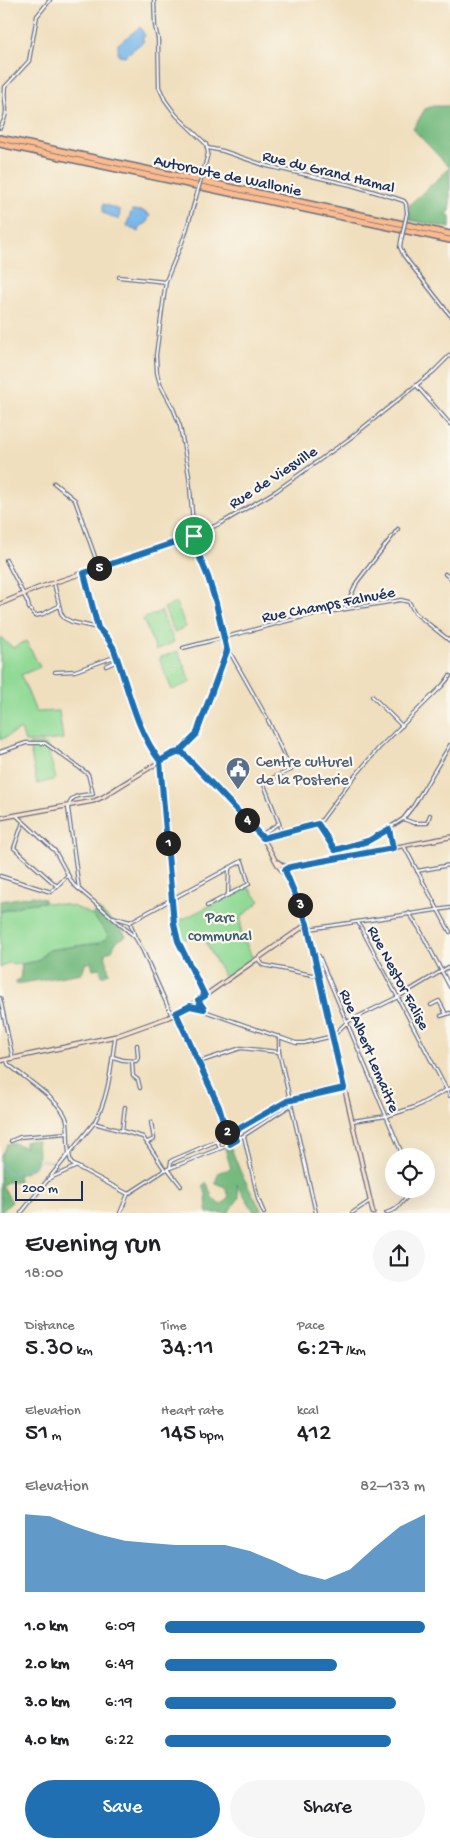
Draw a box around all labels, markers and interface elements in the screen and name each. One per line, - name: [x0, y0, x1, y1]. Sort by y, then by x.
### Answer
- street label: Rue du Grand Hamal: [260, 148, 396, 199]
- street label: Autoroute de Wallonie: [152, 152, 304, 203]
- street label: Rue de Viesville: [226, 443, 322, 515]
- pin: [173, 515, 215, 557]
- icon: arrive: [180, 522, 208, 550]
- pin: 5: [86, 556, 112, 580]
- text: 5: [96, 560, 103, 577]
- street label: Rue Champs Falnuée: [260, 584, 398, 629]
- place label: Centre culturel de la Posterie: [256, 754, 353, 791]
- public building icon: Centre culturel de la Posterie: [225, 756, 251, 790]
- pin: 4: [234, 808, 260, 832]
- text: 4: [244, 812, 251, 829]
- pin: 1: [156, 830, 180, 856]
- text: 1: [166, 835, 171, 852]
- pin: 3: [288, 892, 312, 918]
- text: 3: [297, 897, 304, 914]
- park label: Parc communal: [188, 910, 252, 947]
- street label: Rue Nestor Falise: [362, 923, 433, 1035]
- street label: Rue Albert Lemaitre: [333, 987, 403, 1116]
- pin: 2: [214, 1120, 240, 1144]
- text: 2: [224, 1124, 231, 1141]
- map controls: [385, 1148, 435, 1198]
- button: locate: [385, 1148, 435, 1198]
- scale bar: [15, 1178, 82, 1201]
- text: 200 m: [22, 1181, 58, 1198]
- text: Evening run: [25, 1229, 161, 1262]
- button: share: [373, 1230, 425, 1282]
- text: 18:00: [25, 1265, 63, 1284]
- text: Distance: [25, 1318, 74, 1335]
- text: Time: [161, 1318, 187, 1335]
- text: Pace: [297, 1318, 324, 1335]
- text: 5.30: [25, 1335, 73, 1364]
- text: 34:11: [161, 1335, 214, 1364]
- text: 6:27: [297, 1335, 343, 1364]
- text: km: [73, 1343, 93, 1360]
- text: /km: [343, 1343, 366, 1360]
- text: Elevation: [25, 1403, 81, 1420]
- text: Heart rate: [161, 1403, 224, 1420]
- text: kcal: [297, 1403, 319, 1420]
- text: 51: [25, 1420, 48, 1449]
- text: 145: [161, 1420, 196, 1449]
- text: 412: [297, 1420, 331, 1449]
- text: m: [48, 1428, 62, 1445]
- text: bpm: [196, 1428, 224, 1445]
- text: Elevation: [25, 1478, 89, 1497]
- text: 82–133 m: [360, 1478, 425, 1497]
- text: 1.0 km: [25, 1618, 68, 1637]
- text: 6:09: [105, 1618, 135, 1637]
- text: 2.0 km: [25, 1656, 69, 1675]
- text: 6:49: [105, 1656, 134, 1675]
- text: 3.0 km: [25, 1694, 70, 1713]
- text: 6:19: [105, 1694, 133, 1713]
- text: 4.0 km: [25, 1732, 69, 1751]
- text: 6:22: [105, 1732, 134, 1751]
- button: Save: [25, 1780, 220, 1838]
- button: Share: [230, 1780, 425, 1838]

